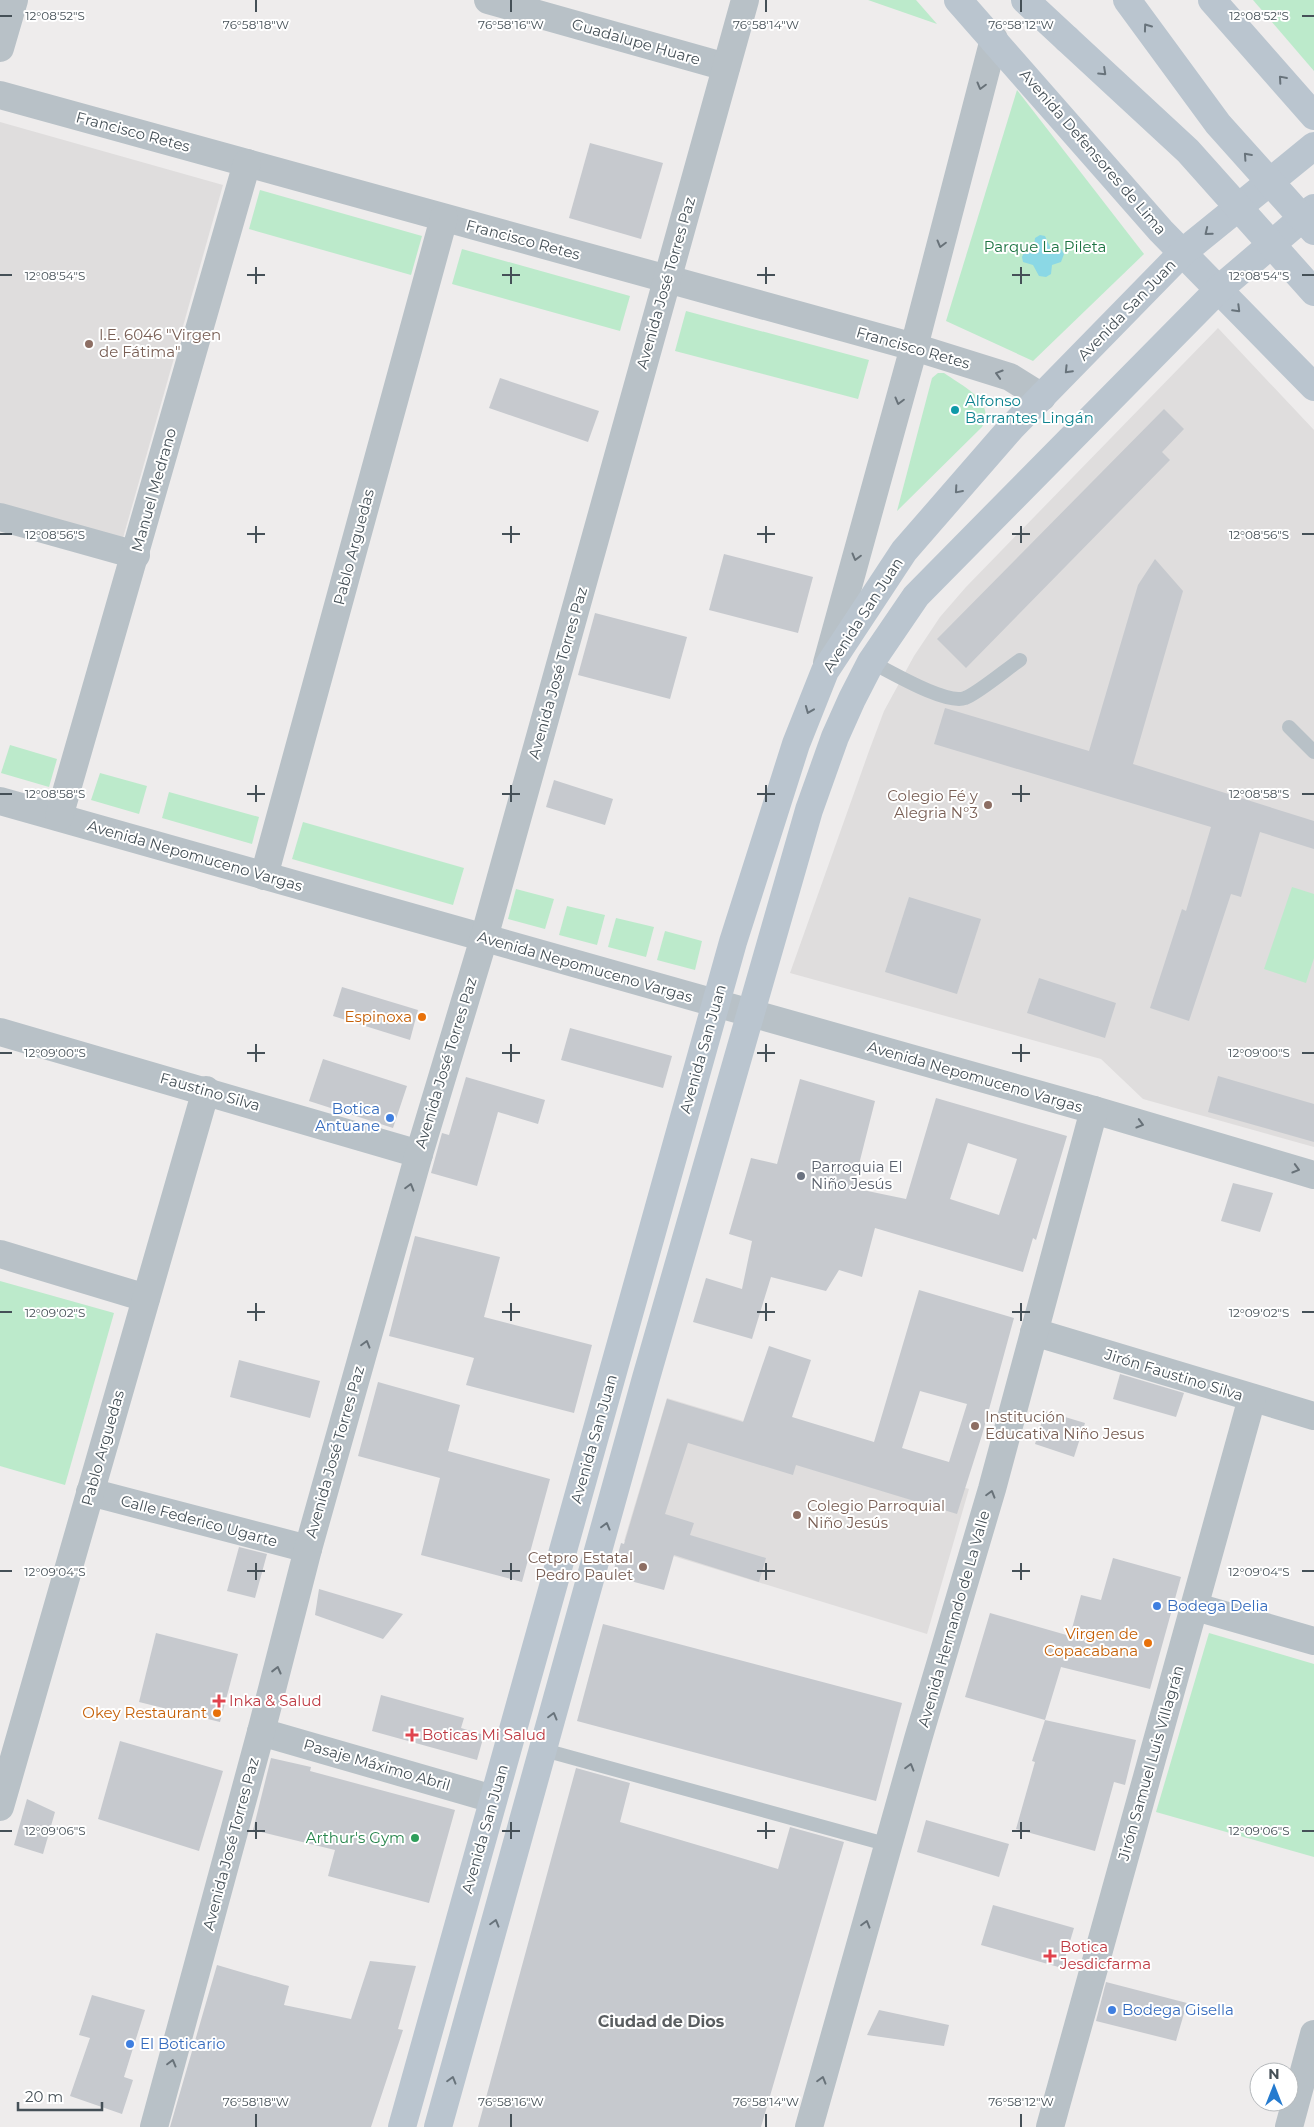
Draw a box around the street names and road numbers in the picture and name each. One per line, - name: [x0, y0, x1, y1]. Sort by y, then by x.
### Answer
- street label: Guadalupe Huare: [570, 14, 703, 69]
- street label: Avenida Defensores de Lima: [1016, 65, 1171, 239]
- street label: Francisco Retes: [74, 107, 192, 156]
- street label: Avenida José Torres Paz: [632, 194, 699, 371]
- street label: Francisco Retes: [464, 215, 582, 264]
- street label: Avenida San Juan: [1074, 255, 1180, 364]
- street label: Francisco Retes: [854, 322, 972, 373]
- street label: Manuel Medrano: [127, 426, 180, 554]
- street label: Pablo Arguedas: [329, 487, 378, 607]
- street label: Avenida San Juan: [818, 554, 907, 676]
- street label: Avenida José Torres Paz: [524, 584, 591, 761]
- street label: Avenida Nepomuceno Vargas: [85, 816, 305, 895]
- street label: Avenida Nepomuceno Vargas: [475, 927, 695, 1006]
- street label: Avenida José Torres Paz: [410, 975, 481, 1151]
- street label: Avenida San Juan: [675, 982, 730, 1115]
- street label: Avenida Nepomuceno Vargas: [865, 1037, 1085, 1116]
- street label: Faustino Silva: [158, 1068, 262, 1115]
- street label: Jirón Faustino Silva: [1102, 1344, 1246, 1405]
- street label: Avenida José Torres Paz: [301, 1363, 368, 1540]
- street label: Avenida San Juan: [566, 1372, 621, 1505]
- street label: Pablo Arguedas: [77, 1388, 128, 1508]
- street label: Calle Federico Ugarte: [119, 1490, 280, 1551]
- street label: Avenida Hernando de La Valle: [913, 1508, 994, 1729]
- street label: Jirón Samuel Luis Villagrán: [1113, 1663, 1187, 1863]
- street label: Pasaje Máximo Abril: [301, 1734, 453, 1795]
- street label: Avenida José Torres Paz: [198, 1755, 263, 1932]
- street label: Avenida San Juan: [457, 1762, 512, 1895]

